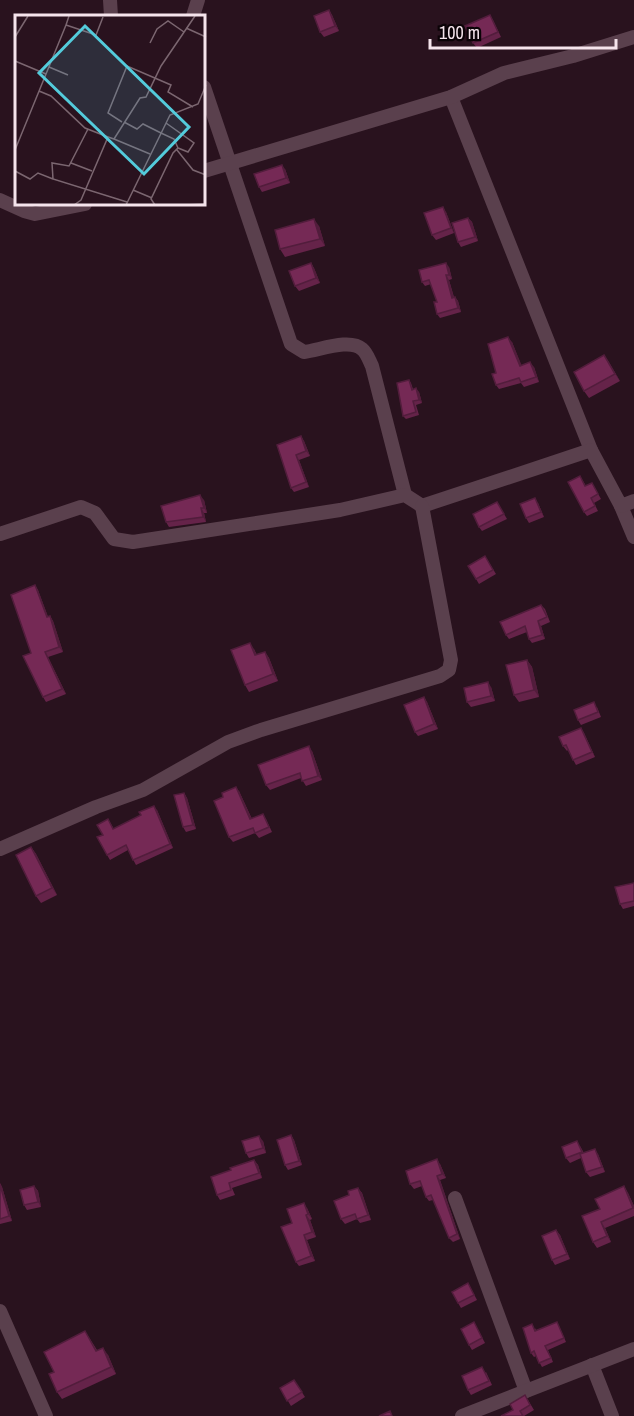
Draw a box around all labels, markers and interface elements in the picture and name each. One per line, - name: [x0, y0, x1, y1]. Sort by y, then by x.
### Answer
- scale bar: [430, 12, 616, 50]
- inset map: [15, 15, 206, 206]
- text: 100 m: [439, 20, 480, 45]

